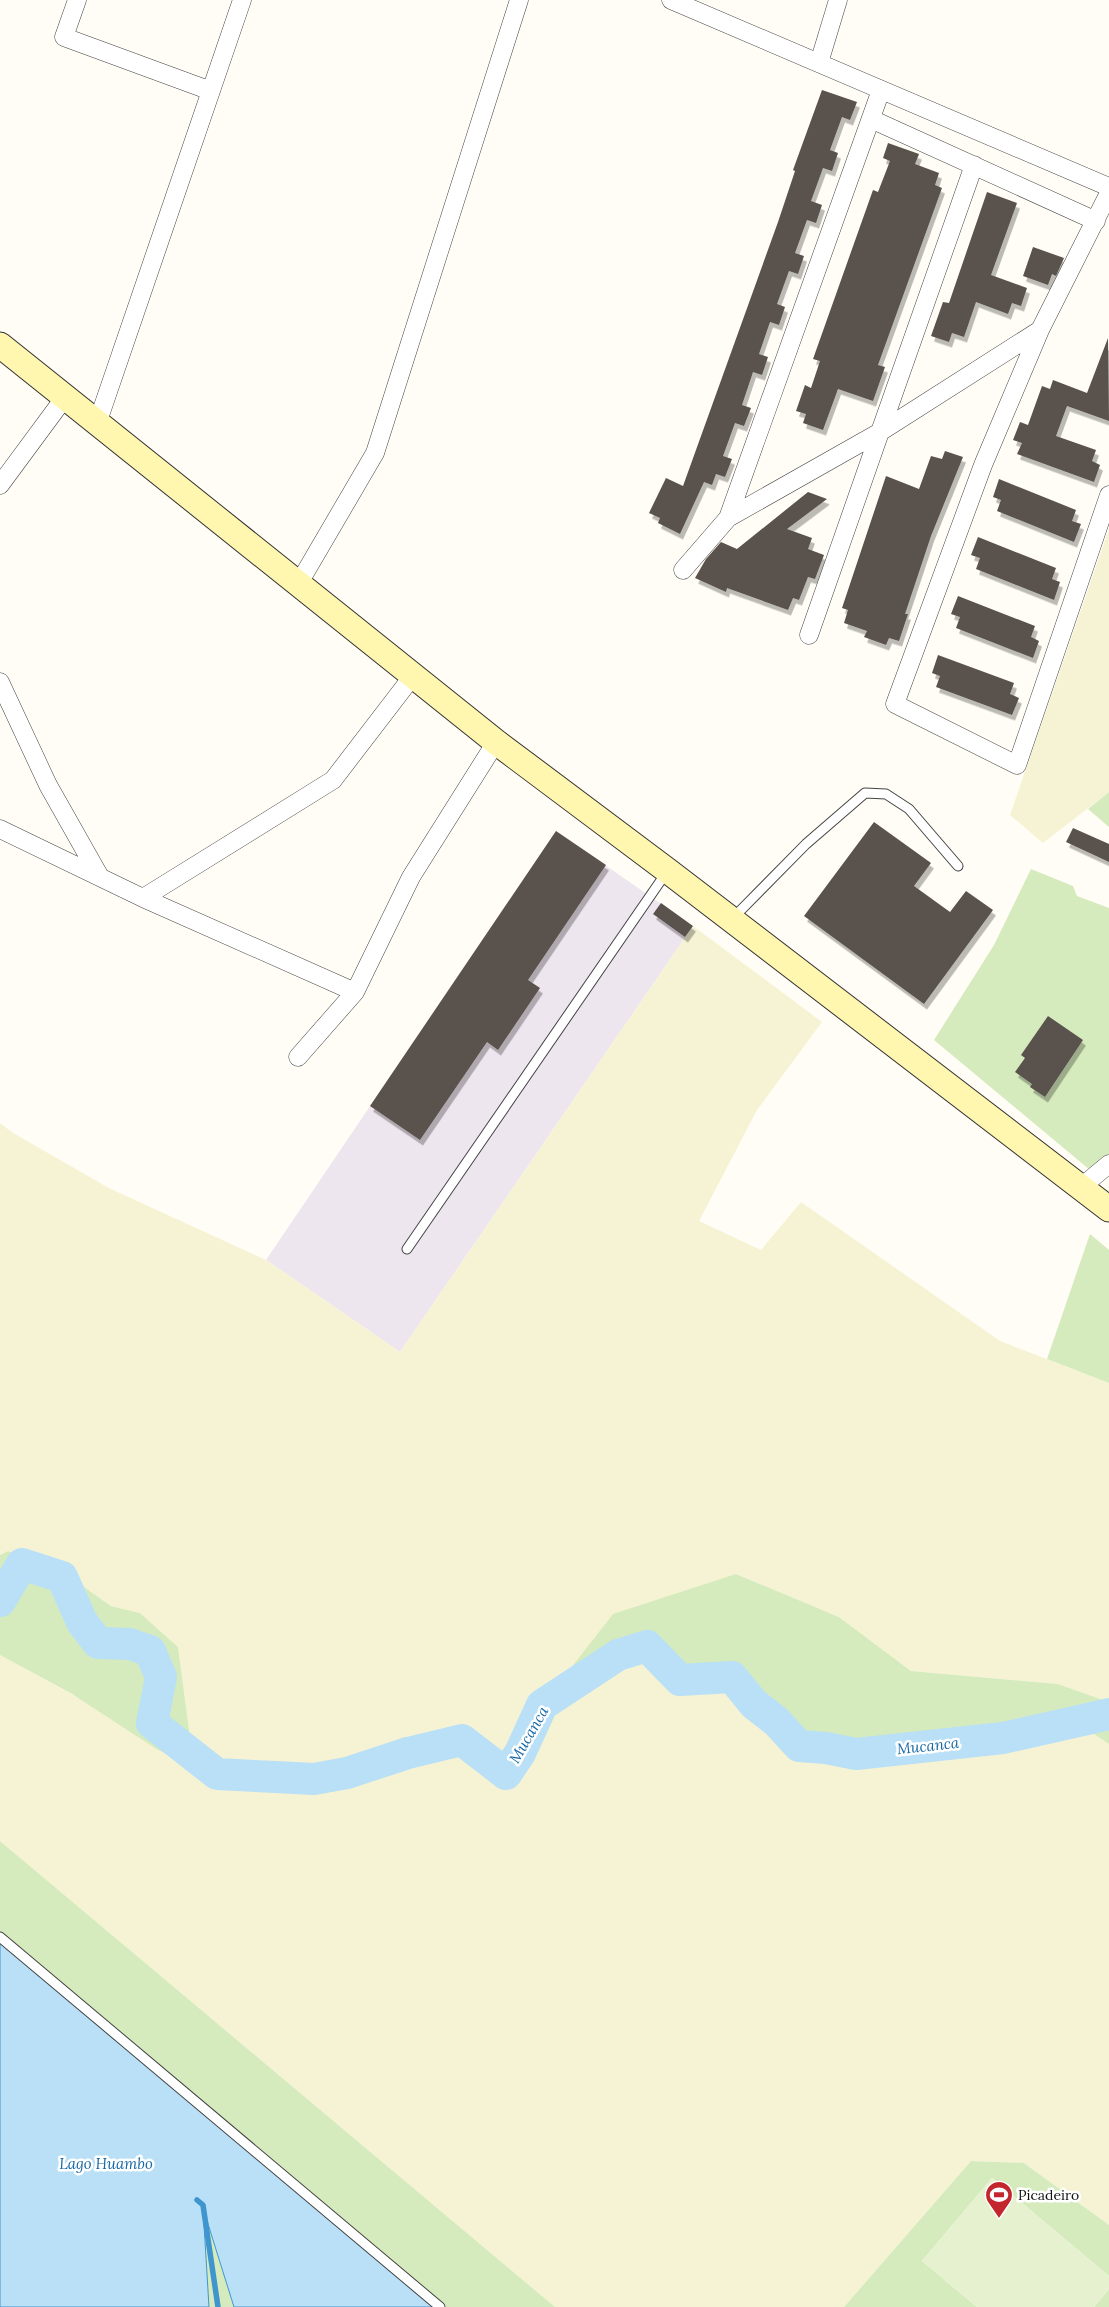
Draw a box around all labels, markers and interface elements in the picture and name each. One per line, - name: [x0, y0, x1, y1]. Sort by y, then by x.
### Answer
- water label: Mucanca: [505, 1702, 553, 1767]
- water label: Mucanca: [896, 1733, 961, 1758]
- water label: Lago Huambo: [59, 2154, 153, 2173]
- sports icon: Picadeiro: [984, 2180, 1014, 2219]
- place label: Picadeiro: [1018, 2186, 1079, 2204]

